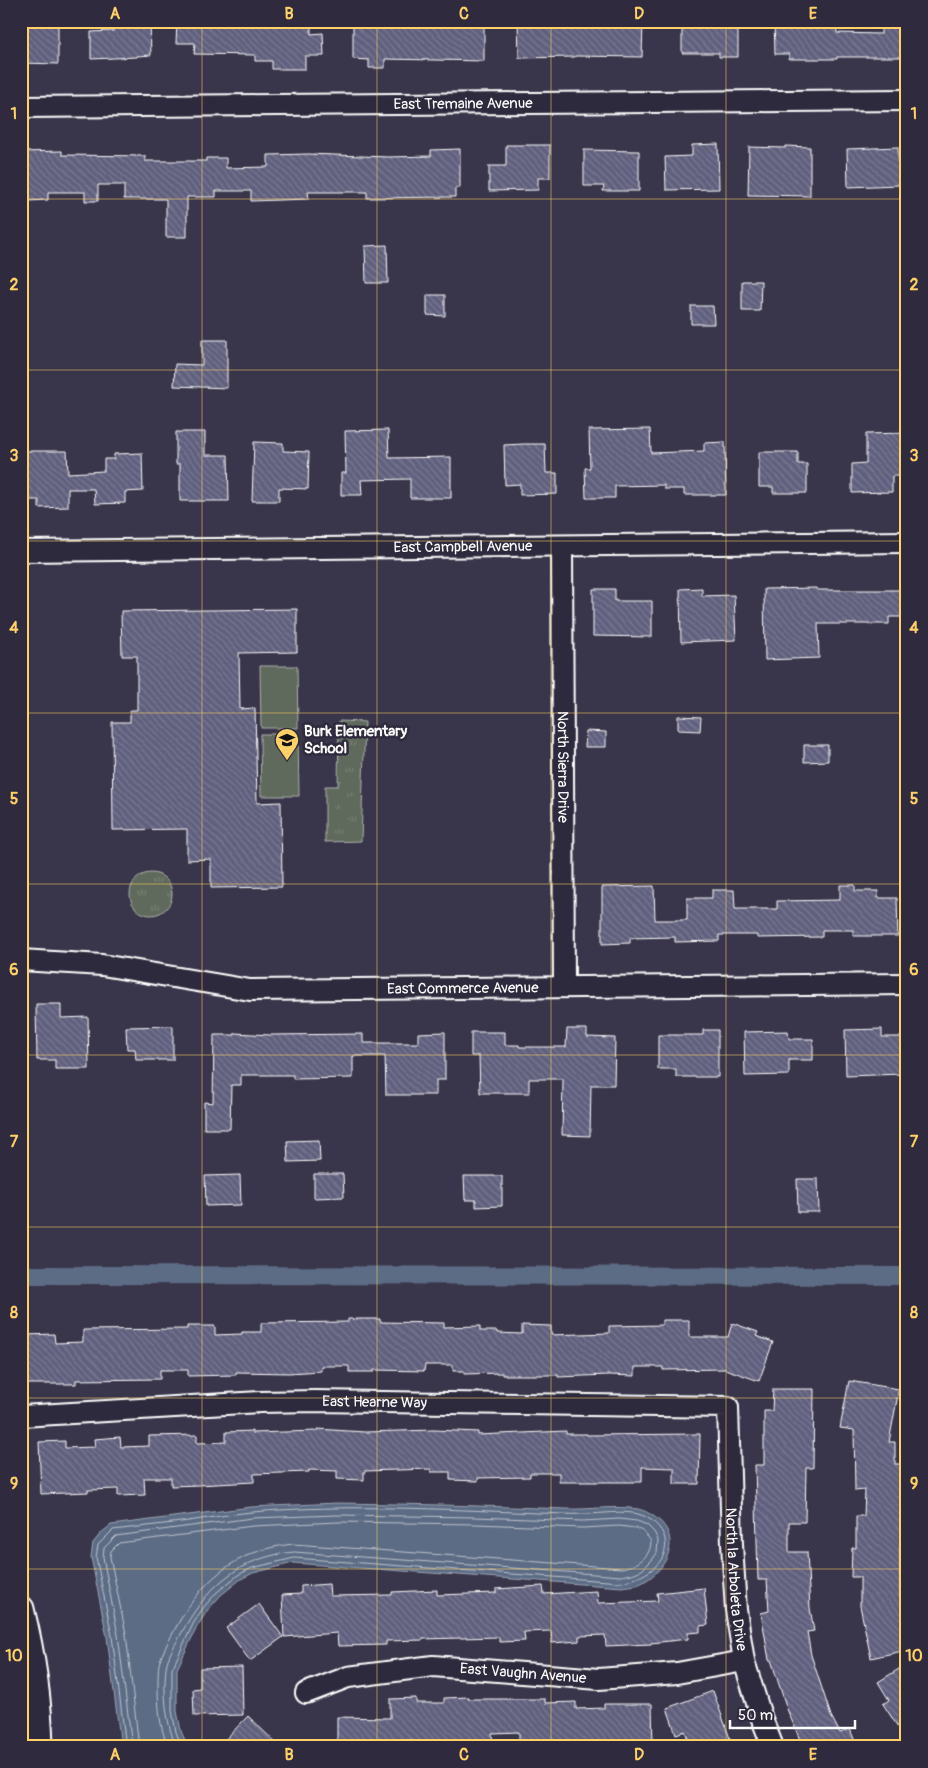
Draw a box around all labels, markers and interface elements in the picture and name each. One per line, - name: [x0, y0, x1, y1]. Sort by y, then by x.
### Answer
- text: A: [110, 4, 121, 24]
- text: B: [284, 4, 294, 24]
- text: C: [459, 4, 469, 24]
- text: D: [634, 4, 644, 24]
- text: E: [809, 4, 818, 24]
- street label: East Tremaine Avenue: [393, 93, 533, 114]
- text: 1: [11, 104, 17, 124]
- text: 1: [911, 104, 917, 124]
- text: 2: [10, 275, 19, 295]
- text: 2: [910, 275, 919, 295]
- text: 3: [10, 446, 19, 466]
- text: 3: [910, 446, 919, 466]
- street label: East Campbell Avenue: [393, 536, 533, 557]
- text: 4: [9, 618, 19, 638]
- text: 4: [909, 618, 919, 638]
- street label: North Sierra Drive: [553, 711, 573, 824]
- place label: Burk Elementary School: [304, 722, 408, 758]
- school or university icon: Burk Elementary School: [274, 727, 300, 761]
- text: 5: [10, 789, 19, 809]
- text: 5: [910, 789, 919, 809]
- text: 6: [9, 960, 19, 980]
- text: 6: [909, 960, 919, 980]
- street label: East Commerce Avenue: [387, 978, 539, 998]
- text: 7: [10, 1132, 19, 1152]
- text: 7: [910, 1132, 919, 1152]
- text: 8: [10, 1303, 18, 1323]
- text: 8: [910, 1303, 918, 1323]
- street label: East Hearne Way: [322, 1392, 428, 1412]
- text: 9: [10, 1474, 18, 1494]
- text: 9: [910, 1474, 918, 1494]
- street label: North la Arboleta Drive: [721, 1507, 752, 1653]
- text: 10: [5, 1646, 23, 1666]
- text: 10: [905, 1646, 923, 1666]
- street label: East Vaughn Avenue: [459, 1659, 588, 1688]
- scale bar: [730, 1698, 856, 1730]
- text: 50 m: [738, 1706, 773, 1725]
- text: A: [110, 1745, 121, 1765]
- text: B: [284, 1745, 294, 1765]
- text: C: [459, 1745, 469, 1765]
- text: D: [634, 1745, 644, 1765]
- text: E: [809, 1745, 818, 1765]

